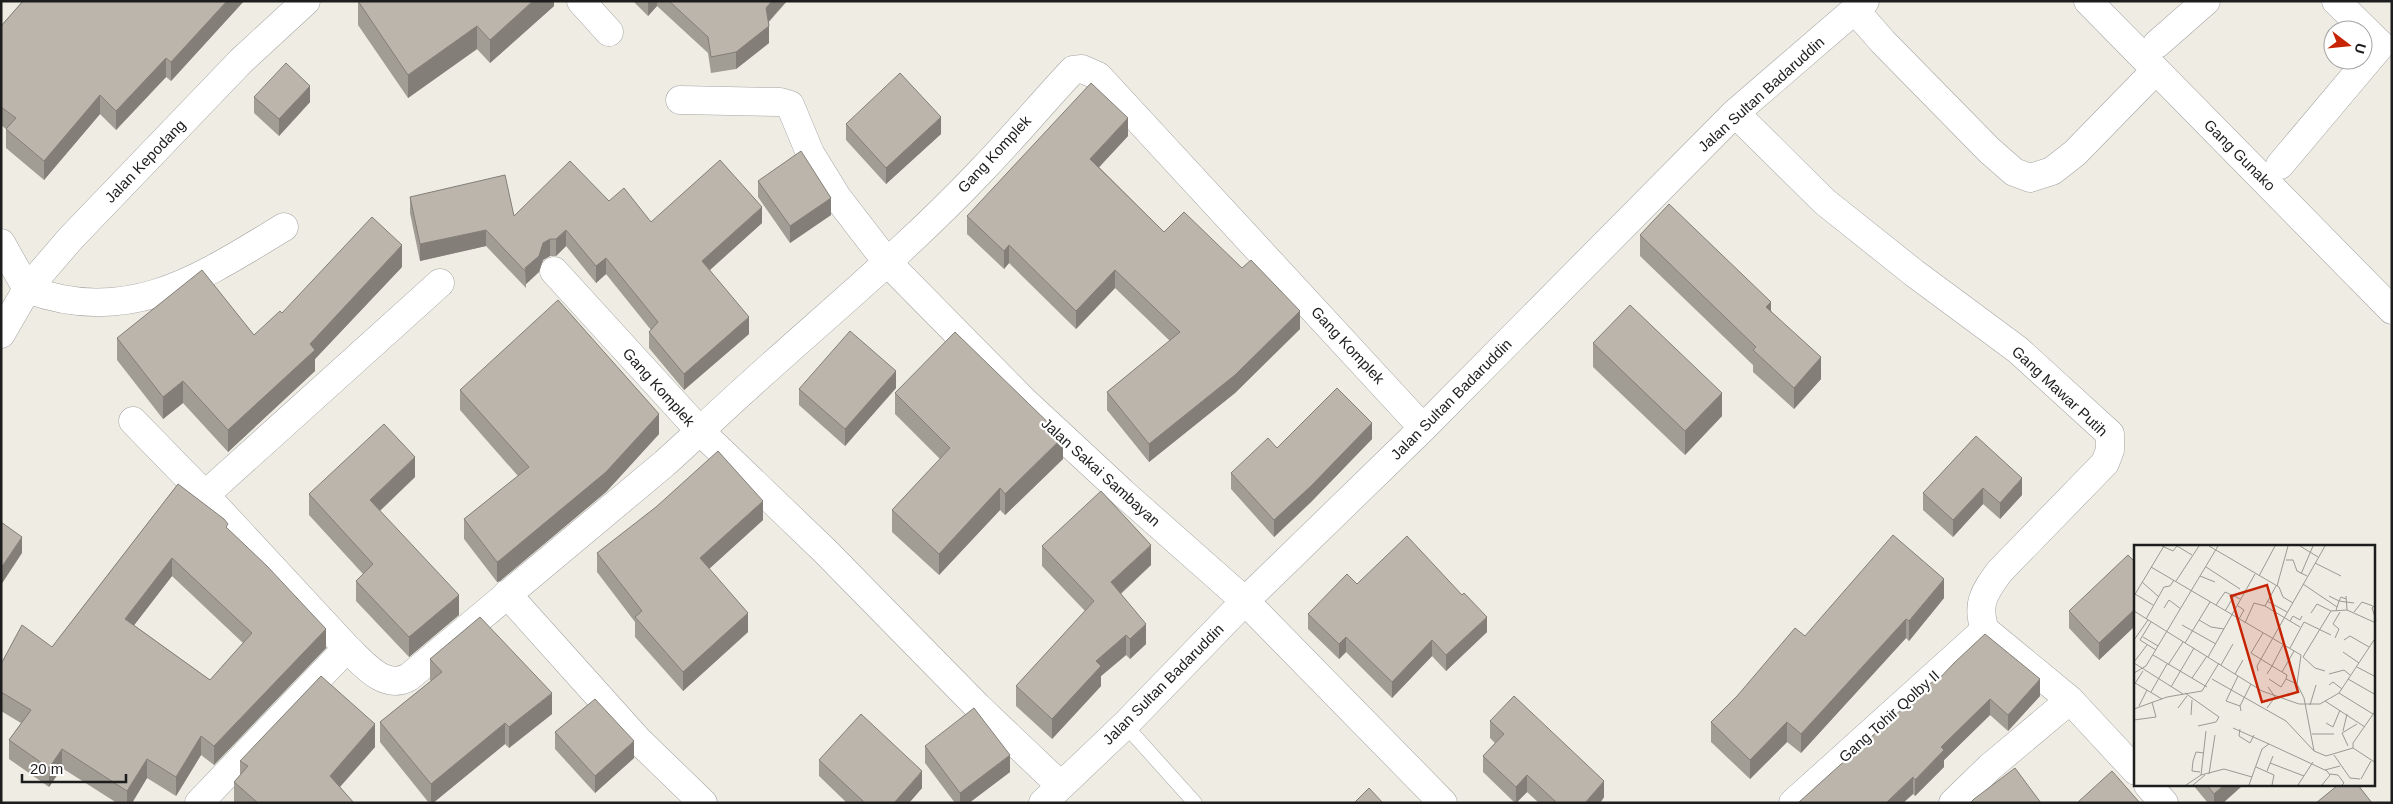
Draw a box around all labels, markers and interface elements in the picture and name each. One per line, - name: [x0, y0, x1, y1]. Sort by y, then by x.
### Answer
- north arrow: [2323, 20, 2373, 70]
- street label: Jalan Sultan Badaruddin: [1695, 33, 1827, 155]
- text: U: [2351, 42, 2370, 56]
- street label: Gang Komplek: [954, 112, 1034, 196]
- street label: Jalan Kepodang: [101, 116, 189, 206]
- street label: Gang Gunako: [2201, 116, 2279, 194]
- street label: Gang Komplek: [1308, 303, 1388, 387]
- street label: Jalan Sultan Badaruddin: [1387, 335, 1515, 463]
- street label: Gang Mawar Putih: [2009, 342, 2111, 440]
- street label: Gang Komplek: [619, 344, 699, 430]
- street label: Jalan Sakai Sambayan: [1038, 414, 1164, 530]
- inset map: [2134, 545, 2376, 786]
- street label: Jalan Sultan Badaruddin: [1099, 620, 1227, 748]
- street label: Gang Tohir Qolby II: [1835, 667, 1943, 765]
- scale bar: [22, 752, 126, 784]
- text: 20 m: [30, 760, 63, 777]

